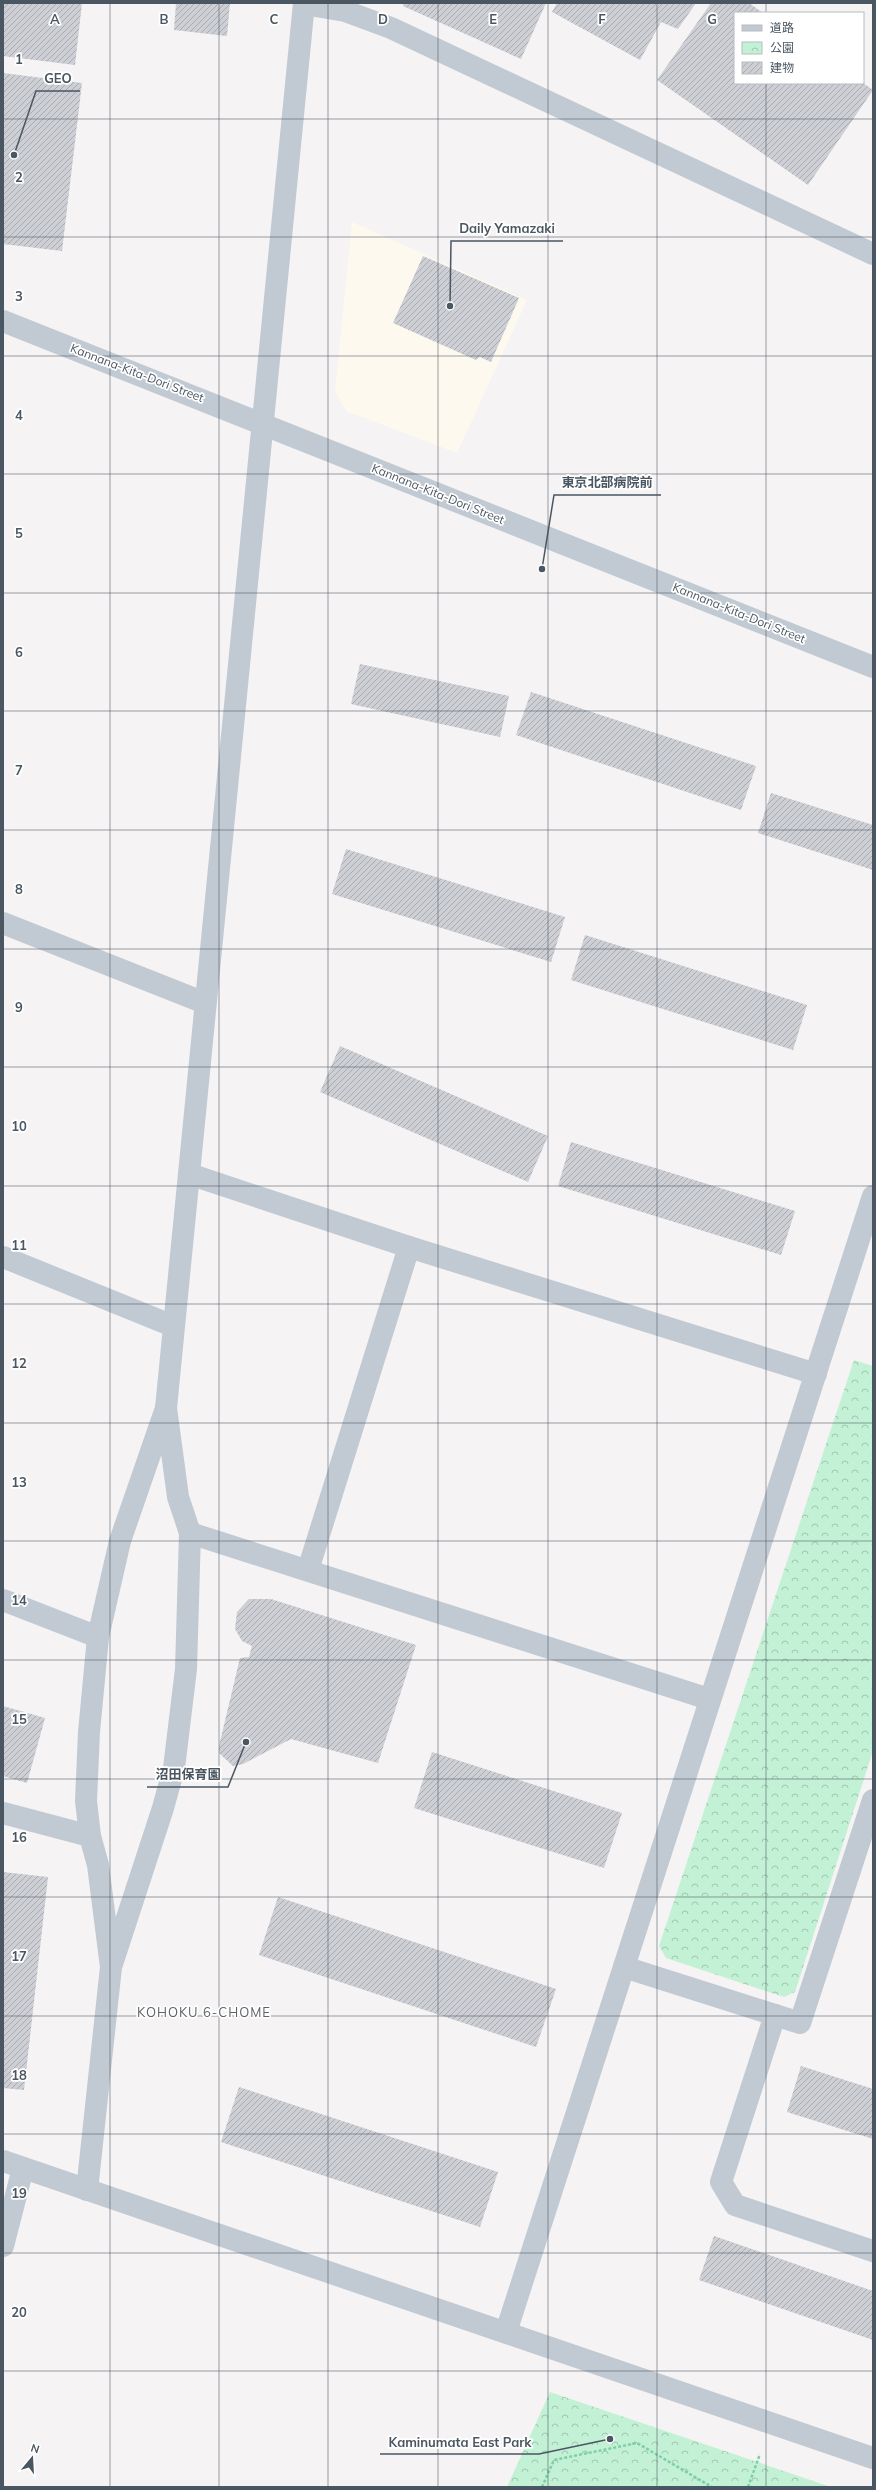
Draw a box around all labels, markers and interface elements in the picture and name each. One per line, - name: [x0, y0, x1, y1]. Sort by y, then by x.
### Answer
- text: A: [50, 11, 60, 27]
- text: B: [160, 11, 169, 27]
- text: C: [270, 11, 279, 27]
- text: D: [378, 11, 388, 27]
- text: E: [489, 11, 497, 27]
- text: F: [598, 11, 606, 27]
- text: G: [707, 11, 717, 27]
- legend: [734, 12, 864, 84]
- text: 道路: [770, 20, 794, 35]
- text: 公園: [770, 40, 794, 55]
- text: 1: [15, 51, 23, 67]
- text: 建物: [770, 60, 794, 75]
- callout: GEO: [36, 66, 80, 91]
- text: GEO: [44, 70, 72, 86]
- text: 2: [15, 169, 23, 185]
- callout: Daily Yamazaki: [451, 216, 563, 241]
- text: Daily Yamazaki: [459, 220, 555, 237]
- text: 3: [15, 288, 23, 304]
- street label: Kannana-Kita-Dori Street: [68, 340, 206, 405]
- text: 4: [15, 407, 23, 423]
- street label: Kannana-Kita-Dori Street: [370, 460, 507, 527]
- callout: 東京北部病院前: [554, 470, 661, 495]
- text: 東京北部病院前: [561, 474, 653, 490]
- text: 5: [15, 525, 23, 541]
- street label: Kannana-Kita-Dori Street: [671, 579, 808, 646]
- text: 6: [15, 644, 23, 660]
- text: 7: [15, 762, 23, 778]
- text: 8: [15, 881, 23, 897]
- text: 9: [15, 999, 23, 1015]
- text: 10: [11, 1118, 27, 1134]
- text: 11: [11, 1237, 27, 1253]
- text: 12: [11, 1355, 27, 1371]
- text: 13: [11, 1474, 27, 1490]
- text: 14: [11, 1592, 27, 1608]
- text: 15: [11, 1711, 27, 1727]
- callout: 沼田保育園: [147, 1762, 228, 1787]
- text: 沼田保育園: [155, 1766, 221, 1782]
- text: 16: [11, 1829, 27, 1845]
- text: 17: [11, 1948, 27, 1964]
- district label: KOHOKU 6-CHOME: [137, 2004, 271, 2020]
- text: 18: [11, 2067, 27, 2083]
- text: 19: [11, 2185, 27, 2201]
- text: 20: [11, 2304, 27, 2320]
- callout: Kaminumata East Park: [380, 2429, 539, 2454]
- text: Kaminumata East Park: [388, 2434, 532, 2450]
- north arrow: [12, 2438, 52, 2478]
- text: N: [29, 2441, 41, 2456]

